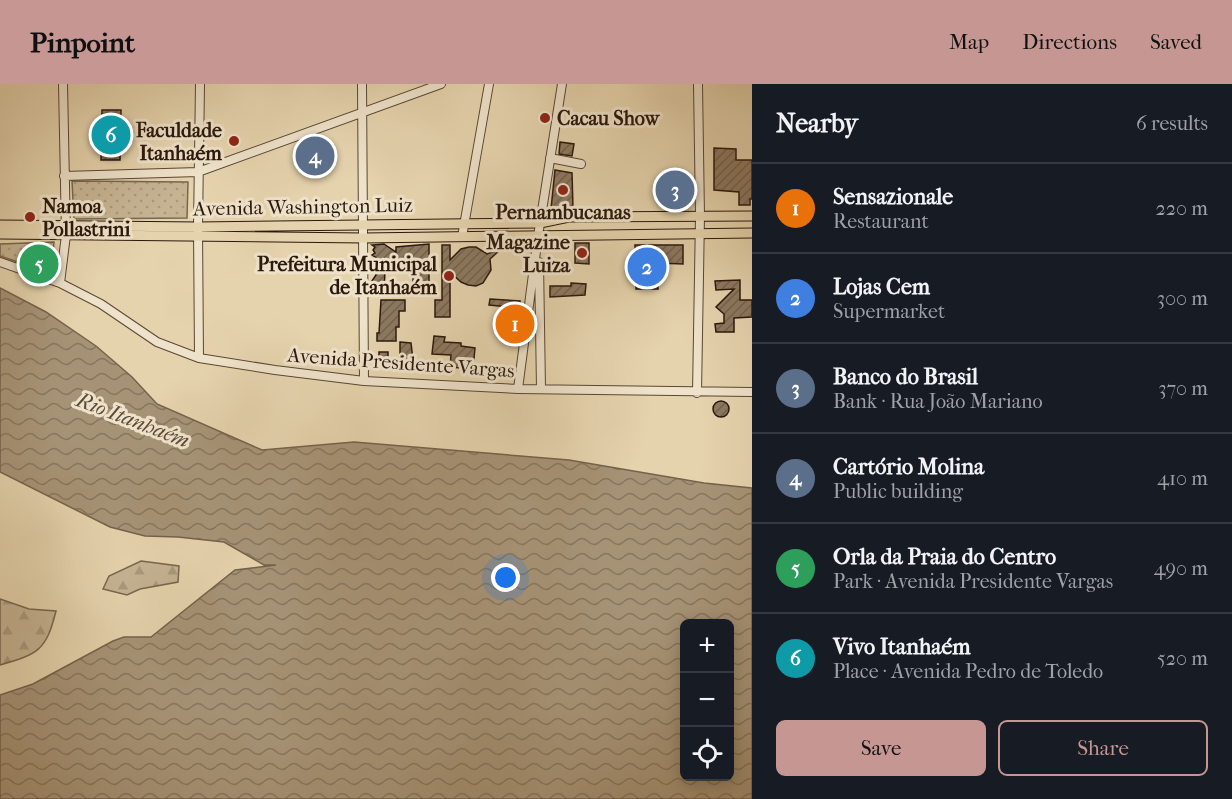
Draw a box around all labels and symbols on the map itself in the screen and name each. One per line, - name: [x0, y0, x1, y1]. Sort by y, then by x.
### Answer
- place label: Cacau Show: [557, 107, 661, 130]
- marker: Cacau Show: [538, 111, 552, 125]
- pin: 6: [92, 112, 130, 158]
- place label: Faculdade Itanhaém: [135, 119, 222, 165]
- marker: Faculdade Itanhaém: [227, 134, 241, 148]
- pin: 4: [296, 134, 334, 178]
- pin: 3: [656, 168, 694, 212]
- marker: Pernambucanas: [556, 183, 570, 197]
- street label: Avenida Washington Luiz: [192, 194, 413, 220]
- place label: Namoa Pollastrini: [42, 195, 131, 241]
- place label: Pernambucanas: [495, 201, 631, 224]
- marker: Namoa Pollastrini: [23, 210, 37, 224]
- place label: Magazine Luiza: [485, 231, 571, 277]
- pin: 5: [20, 242, 58, 286]
- pin: 2: [628, 244, 666, 290]
- marker: Magazine Luiza: [575, 246, 589, 260]
- place label: Prefeitura Municipal de Itanhaém: [257, 253, 437, 299]
- marker: Prefeitura Municipal de Itanhaém: [442, 269, 456, 283]
- pin: 1: [496, 302, 534, 346]
- street label: Avenida Presidente Vargas: [286, 344, 515, 382]
- water label: Rio Itanhaém: [71, 387, 193, 453]
- your location: [491, 563, 520, 592]

